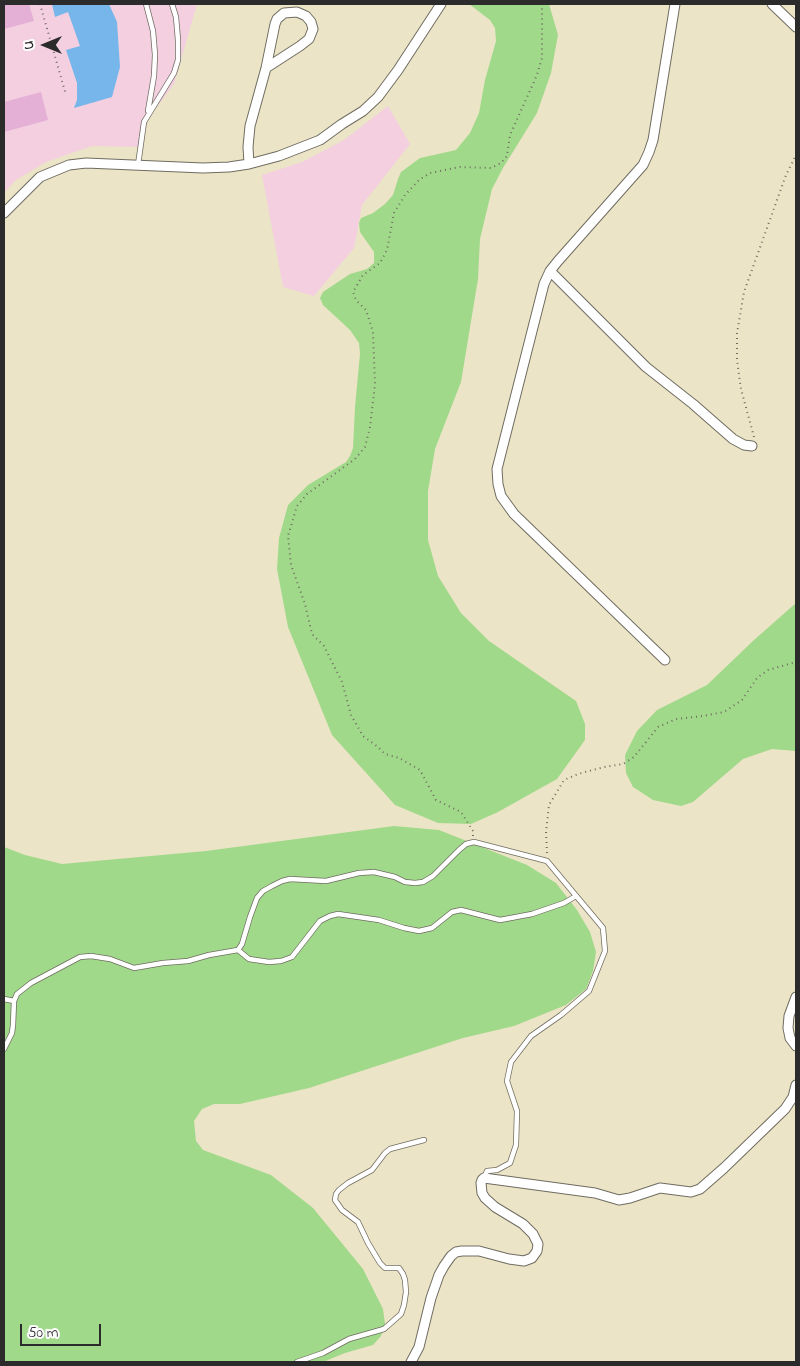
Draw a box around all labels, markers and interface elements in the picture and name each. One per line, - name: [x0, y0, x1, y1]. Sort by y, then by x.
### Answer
- north arrow: [20, 20, 70, 70]
- text: U: [19, 41, 40, 49]
- scale bar: [22, 1314, 104, 1346]
- text: 50 m: [28, 1322, 58, 1344]

